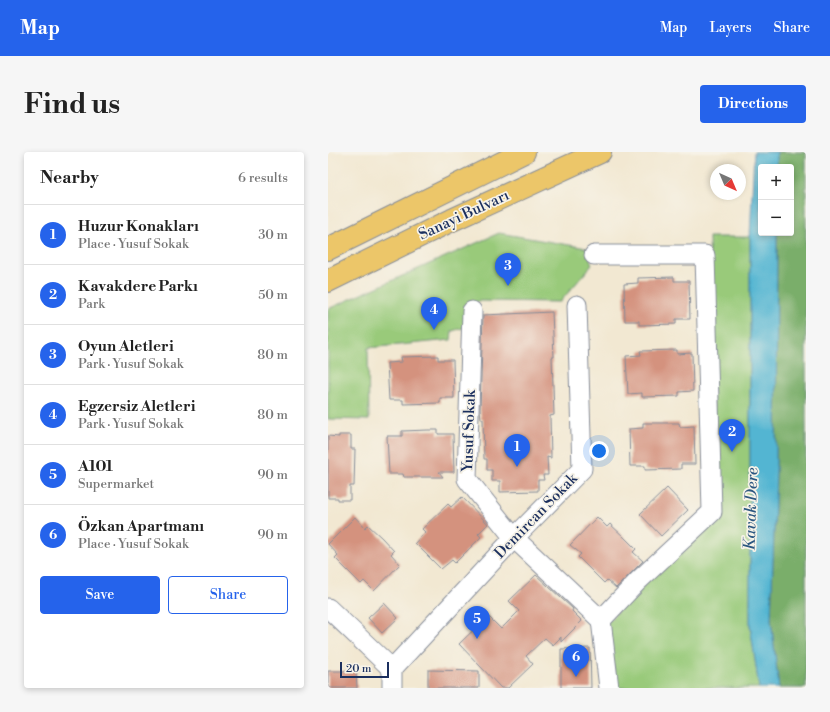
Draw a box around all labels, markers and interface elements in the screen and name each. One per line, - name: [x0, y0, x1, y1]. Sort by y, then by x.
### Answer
- text: Map: [20, 16, 60, 40]
- text: Map: [660, 19, 687, 37]
- text: Layers: [709, 19, 752, 37]
- text: Share: [774, 19, 810, 37]
- button: Directions: [700, 85, 806, 123]
- text: Find us: [24, 87, 120, 122]
- north arrow: [710, 164, 746, 200]
- map controls: [758, 164, 794, 236]
- button: +: [758, 164, 794, 200]
- text: Nearby: [40, 167, 99, 189]
- text: 6 results: [238, 170, 288, 186]
- street label: Sanayi Bulvarı: [416, 186, 512, 244]
- button: −: [758, 200, 794, 236]
- text: Huzur Konakları: [78, 217, 199, 236]
- text: 1: [50, 227, 56, 243]
- text: 30 m: [258, 227, 288, 243]
- text: Place · Yusuf Sokak: [78, 236, 189, 252]
- pin: 3: [495, 253, 521, 286]
- text: Kavakdere Parkı: [78, 277, 198, 296]
- text: 2: [49, 287, 57, 303]
- text: 50 m: [258, 287, 288, 303]
- text: Park: [78, 296, 105, 312]
- pin: 4: [421, 297, 447, 330]
- text: Oyun Aletleri: [78, 337, 174, 356]
- text: 3: [49, 347, 57, 363]
- text: 80 m: [257, 347, 288, 363]
- text: Park · Yusuf Sokak: [78, 356, 184, 372]
- street label: Yusuf Sokak: [458, 389, 480, 473]
- text: Egzersiz Aletleri: [78, 397, 196, 416]
- text: 4: [49, 407, 57, 423]
- text: 80 m: [257, 407, 288, 423]
- text: Park · Yusuf Sokak: [78, 416, 184, 432]
- pin: 2: [719, 419, 745, 452]
- pin: 1: [504, 434, 530, 467]
- your location: [589, 441, 609, 461]
- text: A101: [78, 457, 113, 476]
- text: 5: [49, 467, 57, 483]
- text: 90 m: [257, 467, 288, 483]
- water label: Kavak Dere: [740, 467, 762, 551]
- street label: Demircan Sokak: [490, 468, 582, 563]
- text: Supermarket: [78, 476, 154, 492]
- text: Özkan Apartmanı: [78, 517, 204, 536]
- text: 6: [49, 527, 57, 543]
- text: 90 m: [257, 527, 288, 543]
- text: Place · Yusuf Sokak: [78, 536, 189, 552]
- button: Save: [40, 576, 160, 614]
- button: Share: [168, 576, 288, 614]
- pin: 5: [464, 606, 490, 639]
- pin: 6: [563, 644, 589, 677]
- scale bar: [340, 660, 389, 679]
- text: 20 m: [346, 662, 371, 676]

